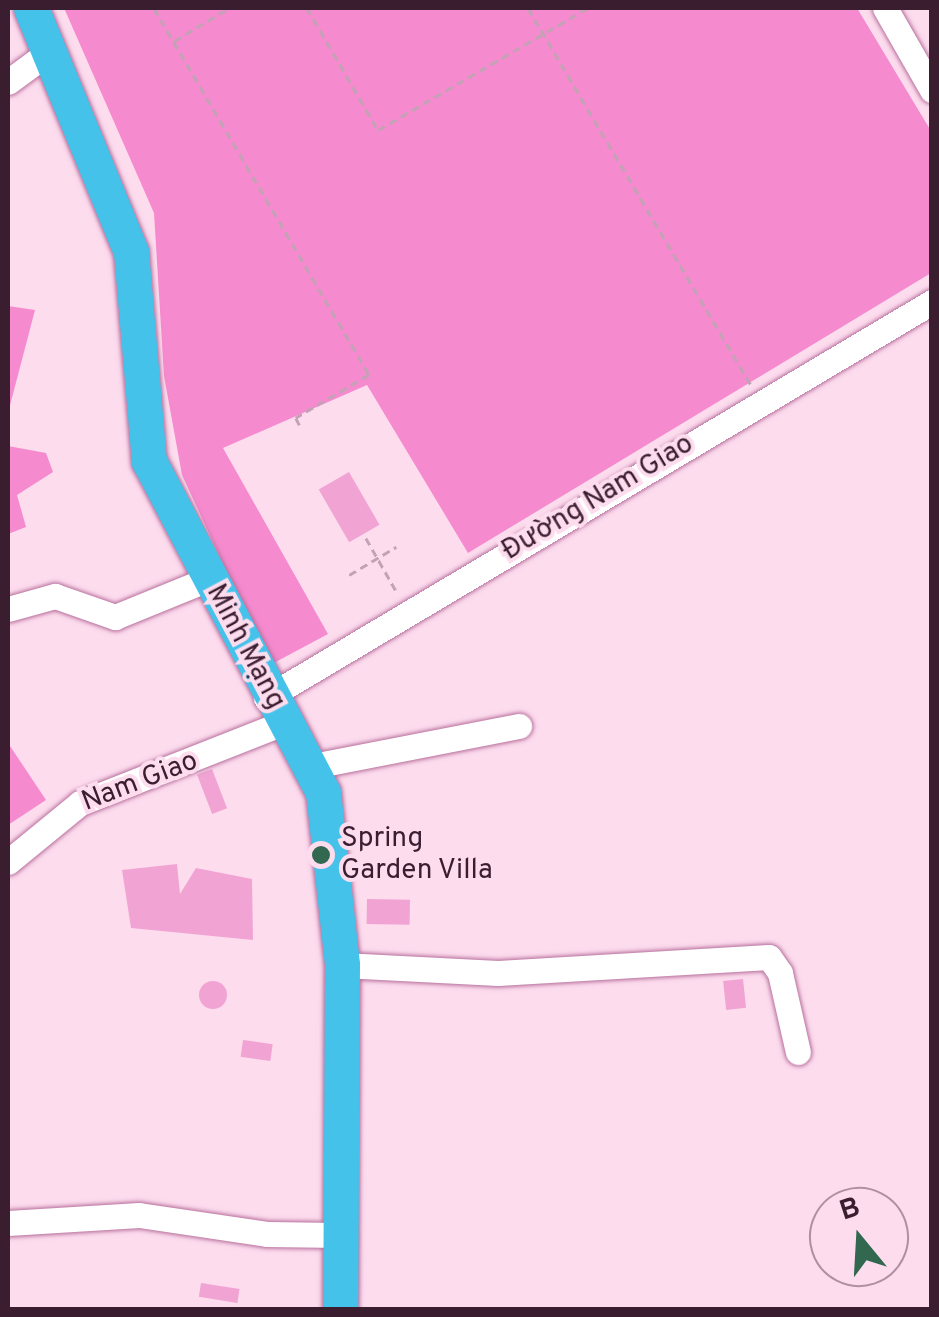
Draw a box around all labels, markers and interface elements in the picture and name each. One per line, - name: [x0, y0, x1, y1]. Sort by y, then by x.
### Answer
- street label: Đường Nam Giao: [496, 428, 700, 568]
- street label: Minh Mạng: [198, 579, 292, 715]
- street label: Nam Giao: [77, 745, 203, 819]
- place label: Spring Garden Villa: [341, 822, 494, 888]
- marker: Spring Garden Villa: [310, 844, 332, 866]
- north arrow: [809, 1187, 909, 1287]
- text: B: [836, 1190, 865, 1230]

